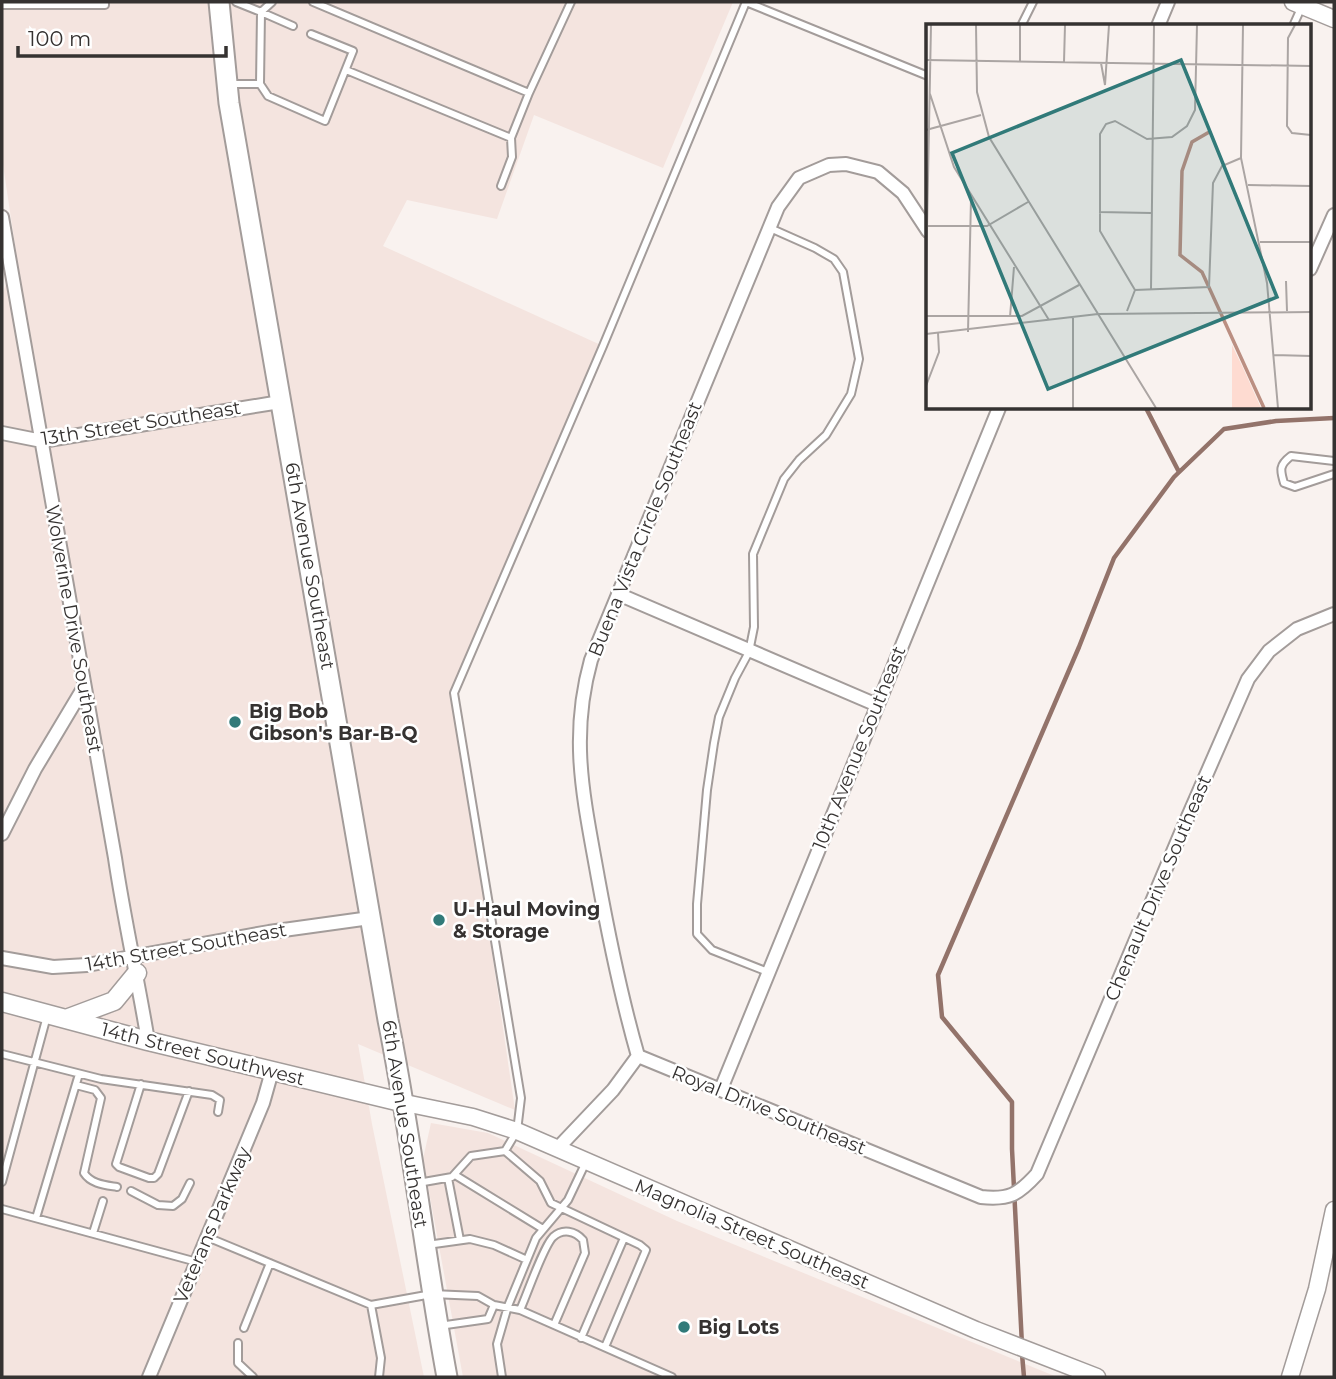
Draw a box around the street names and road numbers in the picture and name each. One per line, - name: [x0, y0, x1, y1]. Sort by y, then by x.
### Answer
- street label: 13th Street Southeast: [40, 396, 243, 450]
- street label: Buena Vista Circle Southeast: [583, 398, 707, 660]
- street label: 6th Avenue Southeast: [280, 461, 340, 672]
- street label: Wolverine Drive Southeast: [41, 503, 107, 755]
- street label: 10th Avenue Southeast: [807, 642, 911, 853]
- street label: Chenault Drive Southeast: [1100, 771, 1216, 1004]
- street label: 14th Street Southeast: [84, 918, 289, 976]
- street label: 14th Street Southwest: [99, 1018, 307, 1091]
- street label: 6th Avenue Southeast: [377, 1018, 433, 1230]
- street label: Royal Drive Southeast: [668, 1060, 870, 1160]
- street label: Veterans Parkway: [169, 1143, 256, 1307]
- street label: Magnolia Street Southeast: [631, 1174, 873, 1294]

